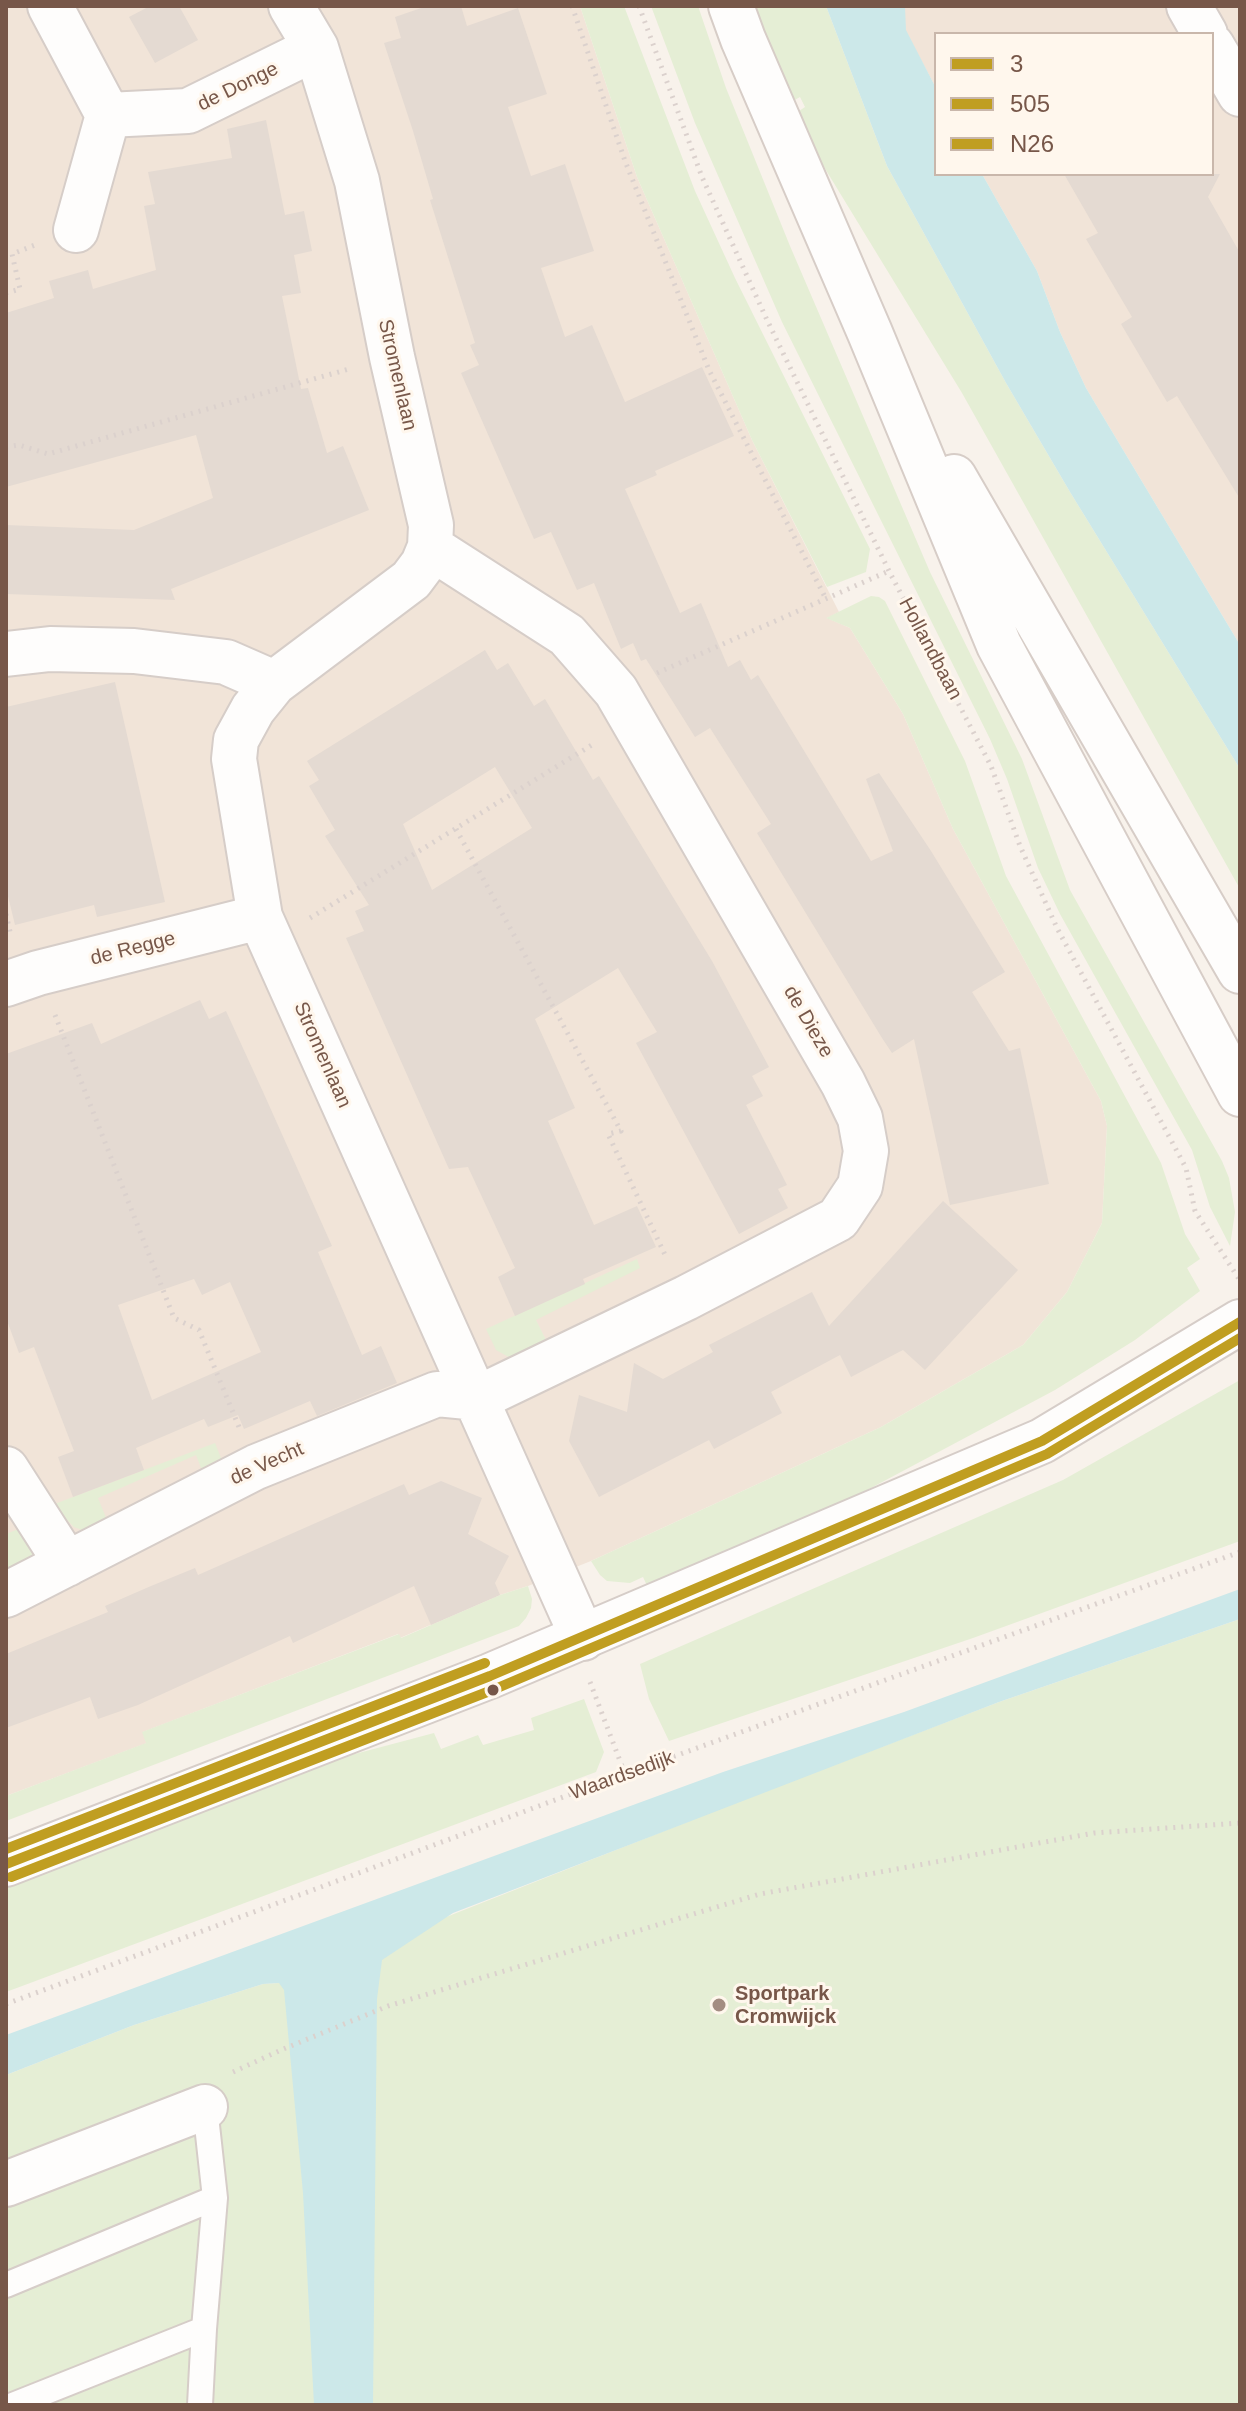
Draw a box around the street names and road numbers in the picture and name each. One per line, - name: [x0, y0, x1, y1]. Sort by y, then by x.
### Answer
- street label: de Donge: [194, 57, 282, 117]
- street label: Stromenlaan: [373, 317, 421, 433]
- street label: Hollandbaan: [893, 594, 967, 704]
- street label: de Regge: [88, 927, 178, 971]
- street label: de Dieze: [778, 982, 838, 1062]
- street label: Stromenlaan: [288, 998, 356, 1112]
- street label: de Vecht: [227, 1437, 307, 1491]
- street label: Waardsedijk: [567, 1746, 677, 1806]

